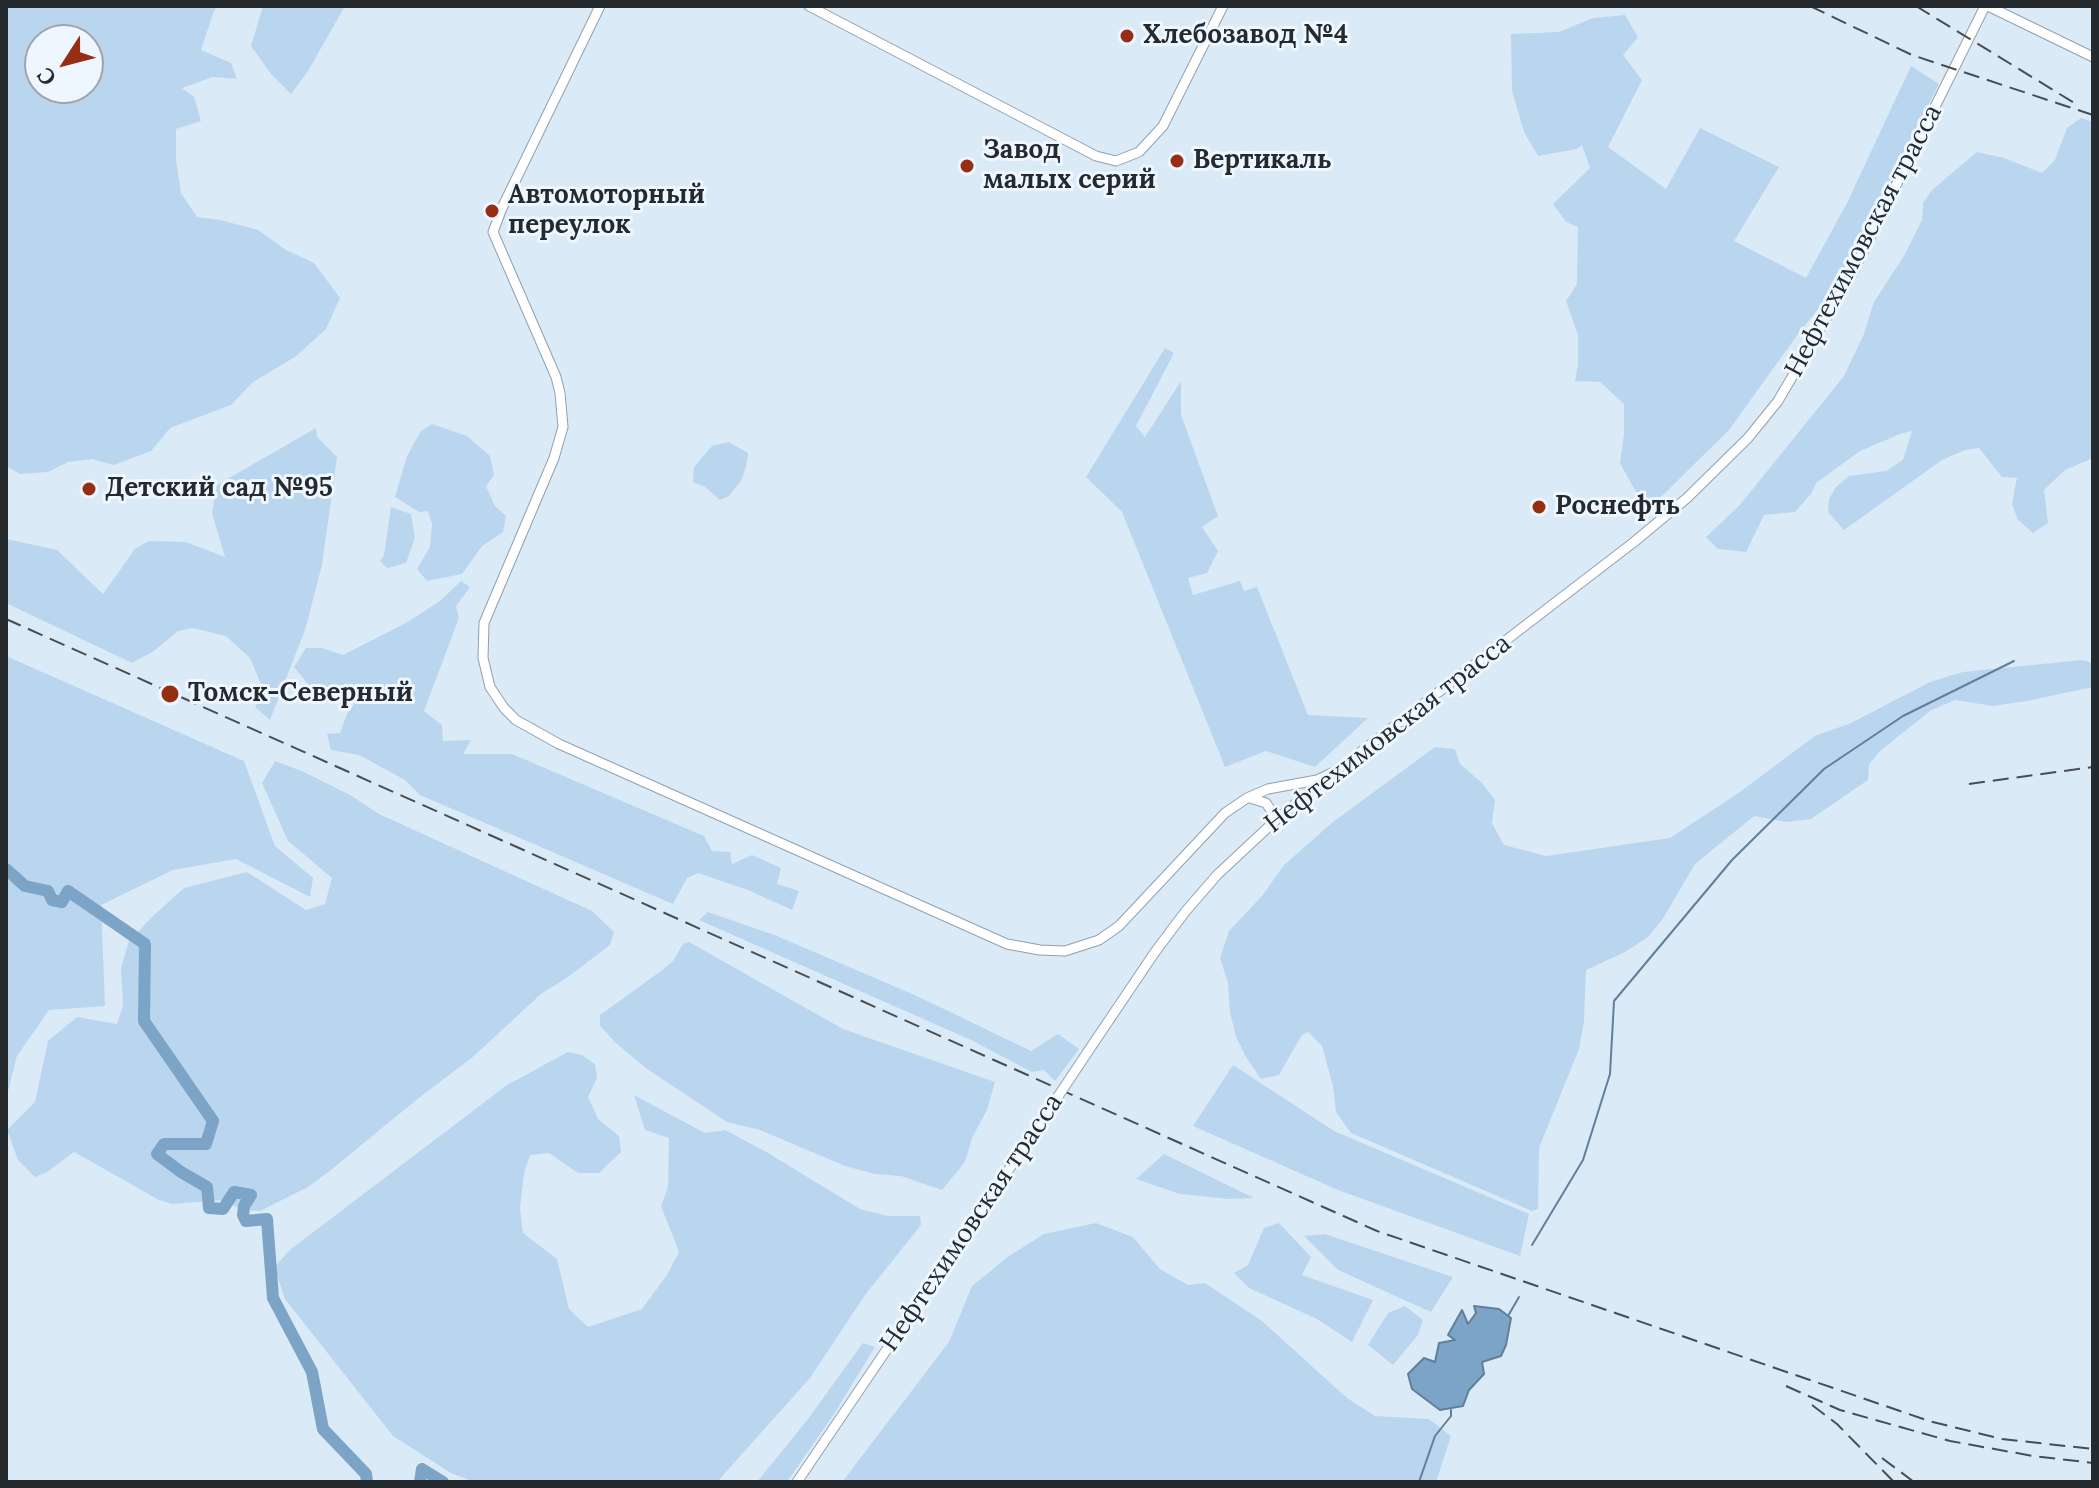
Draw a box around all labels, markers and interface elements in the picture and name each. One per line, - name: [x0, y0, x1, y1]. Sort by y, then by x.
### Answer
- place label: Хлебозавод №4: [1143, 20, 1348, 52]
- north arrow: [24, 24, 104, 104]
- marker: Хлебозавод №4: [1118, 27, 1136, 45]
- text: С: [30, 63, 62, 91]
- street label: Нефтехимовская трасса: [1779, 100, 1949, 382]
- place label: Завод малых серий: [983, 135, 1156, 196]
- place label: Вертикаль: [1193, 145, 1332, 177]
- marker: Вертикаль: [1168, 152, 1186, 170]
- marker: Завод малых серий: [958, 157, 976, 175]
- place label: Автомоторный переулок: [508, 180, 705, 242]
- marker: Автомоторный переулок: [483, 202, 501, 220]
- place label: Детский сад №95: [105, 473, 333, 505]
- marker: Детский сад №95: [80, 480, 98, 498]
- place label: Роснефть: [1555, 491, 1680, 523]
- marker: Роснефть: [1530, 498, 1548, 516]
- street label: Нефтехимовская трасса: [1259, 628, 1517, 840]
- place label: Томск-Северный: [188, 678, 413, 710]
- marker: Томск-Северный: [159, 683, 181, 705]
- street label: Нефтехимовская трасса: [874, 1088, 1070, 1358]

